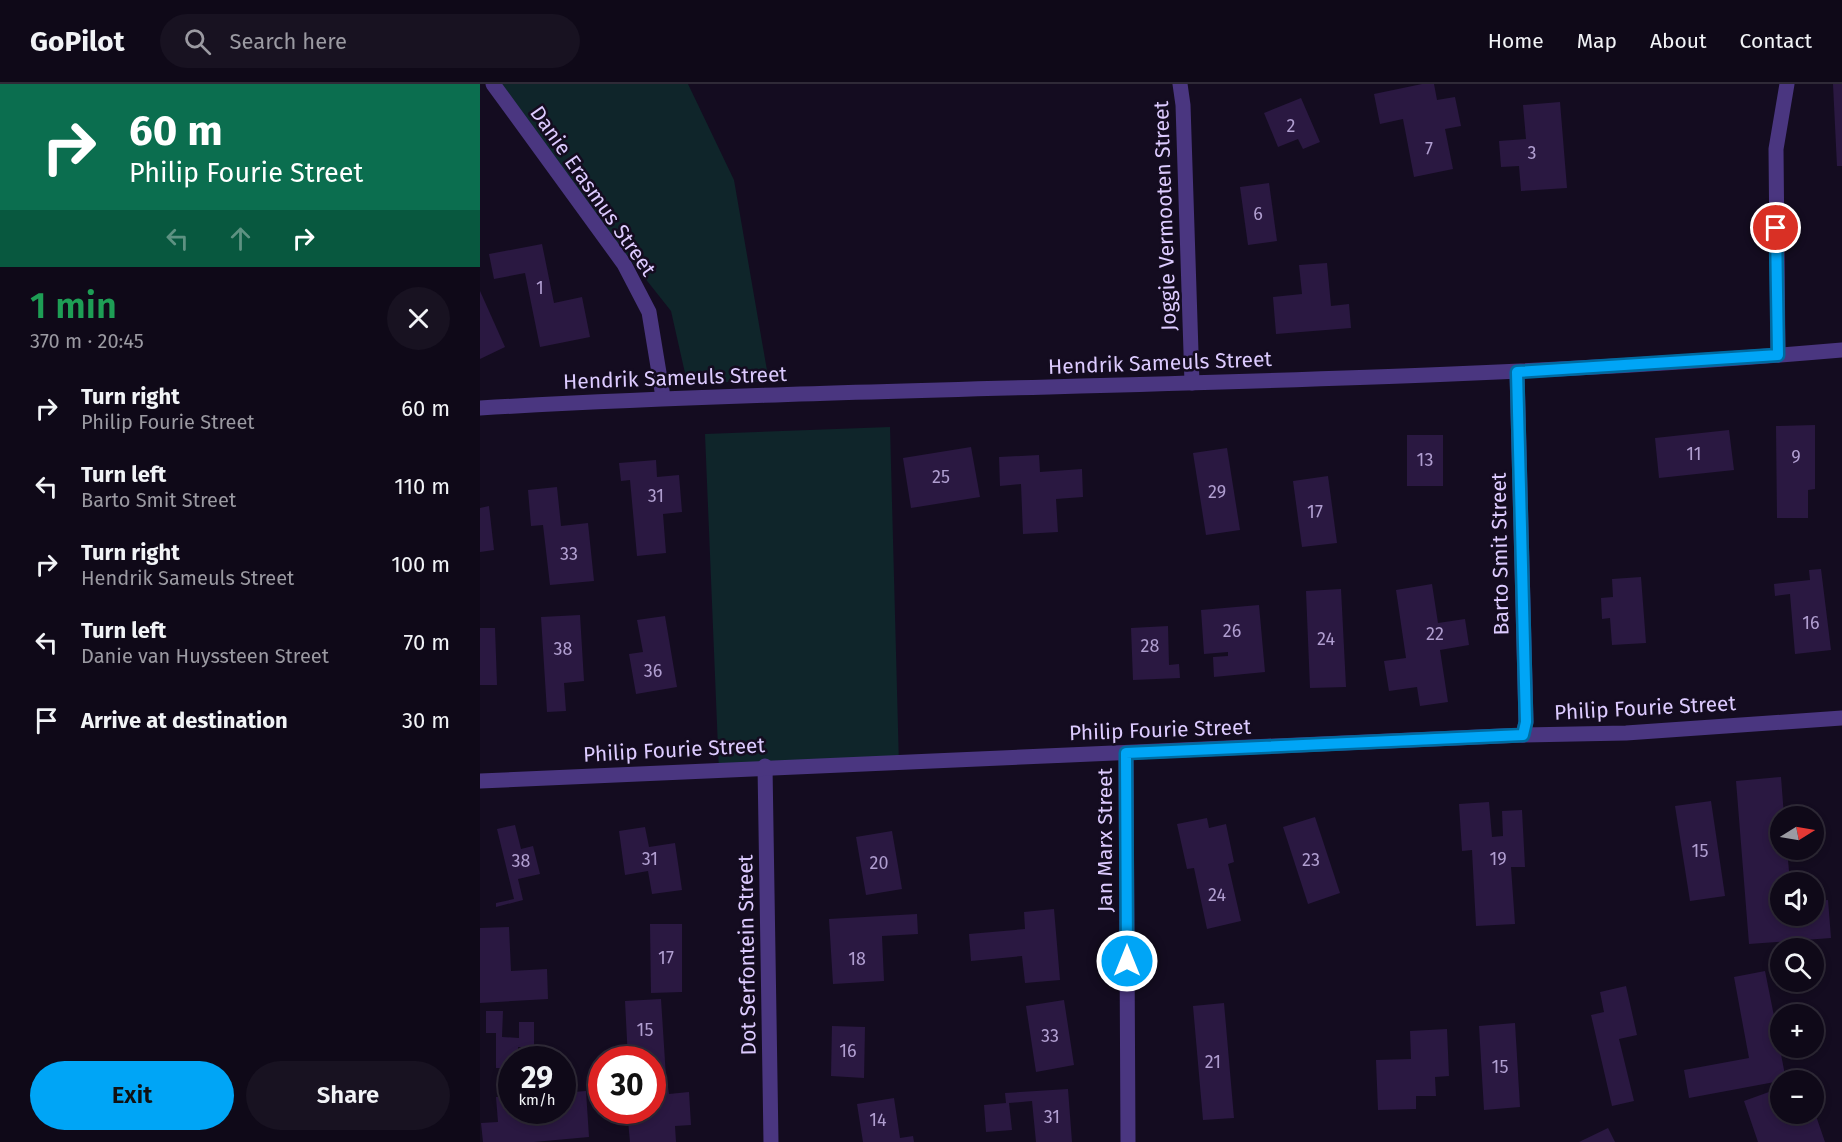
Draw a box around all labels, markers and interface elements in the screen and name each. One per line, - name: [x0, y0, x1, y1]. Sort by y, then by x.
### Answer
- search box: [160, 14, 580, 68]
- text: GoPilot: [30, 25, 124, 58]
- icon: search: [181, 25, 214, 58]
- text: Search here: [229, 28, 347, 55]
- text: Home: [1488, 28, 1544, 54]
- text: Map: [1577, 28, 1617, 54]
- text: About: [1650, 28, 1707, 54]
- text: Contact: [1740, 28, 1812, 54]
- street label: Joggie Vermooten Street: [1148, 100, 1182, 332]
- street label: Danie Erasmus Street: [524, 101, 662, 282]
- text: 60 m: [129, 106, 223, 156]
- icon: right: [30, 108, 108, 186]
- house number: 2: [1287, 115, 1296, 137]
- house number: 7: [1425, 138, 1433, 160]
- house number: 3: [1528, 142, 1536, 164]
- text: Philip Fourie Street: [129, 157, 363, 189]
- pin: [1750, 202, 1801, 253]
- house number: 6: [1253, 203, 1263, 225]
- icon: arrive: [1759, 211, 1792, 244]
- icon: left: [161, 222, 194, 255]
- icon: ahead: [224, 222, 257, 255]
- icon: right: [287, 222, 320, 255]
- house number: 1: [536, 277, 544, 299]
- text: 1 min: [30, 284, 117, 328]
- button: close: [387, 287, 450, 350]
- text: 370 m · 20:45: [30, 329, 144, 353]
- street label: Hendrik Sameuls Street: [1048, 346, 1273, 380]
- street label: Hendrik Sameuls Street: [563, 361, 788, 395]
- text: Turn right: [81, 383, 180, 410]
- icon: right: [30, 392, 63, 425]
- text: 60 m: [401, 395, 450, 422]
- text: Philip Fourie Street: [81, 410, 255, 434]
- house number: 11: [1686, 443, 1702, 465]
- house number: 9: [1791, 446, 1801, 468]
- house number: 13: [1417, 449, 1433, 471]
- text: Turn left: [81, 461, 166, 488]
- house number: 25: [932, 466, 950, 488]
- icon: left: [30, 470, 63, 503]
- street label: Barto Smit Street: [1486, 472, 1514, 636]
- text: 110 m: [394, 473, 450, 500]
- house number: 29: [1208, 481, 1226, 503]
- house number: 31: [648, 485, 664, 507]
- text: Barto Smit Street: [81, 488, 236, 512]
- house number: 17: [1307, 501, 1323, 523]
- text: Turn right: [81, 539, 180, 566]
- house number: 33: [560, 543, 578, 565]
- icon: right: [30, 548, 63, 581]
- text: 100 m: [391, 551, 450, 578]
- text: Hendrik Sameuls Street: [81, 566, 294, 590]
- house number: 16: [1802, 612, 1820, 634]
- text: Turn left: [81, 617, 166, 644]
- house number: 26: [1223, 620, 1241, 642]
- house number: 22: [1426, 623, 1444, 645]
- icon: left: [30, 626, 63, 659]
- house number: 24: [1317, 628, 1335, 650]
- text: 70 m: [404, 629, 450, 656]
- house number: 28: [1141, 635, 1159, 657]
- house number: 38: [554, 638, 573, 660]
- text: Danie van Huyssteen Street: [81, 644, 329, 668]
- house number: 36: [644, 660, 662, 682]
- street label: Philip Fourie Street: [1553, 690, 1737, 726]
- icon: arrive: [30, 704, 63, 737]
- text: Arrive at destination: [81, 707, 288, 734]
- text: 30 m: [402, 707, 450, 734]
- street label: Philip Fourie Street: [1069, 714, 1252, 746]
- street label: Philip Fourie Street: [582, 732, 766, 768]
- street label: Jan Marx Street: [1092, 767, 1118, 912]
- north arrow: [1770, 806, 1824, 860]
- map controls: [1770, 806, 1824, 1124]
- house number: 15: [1692, 840, 1708, 862]
- house number: 31: [642, 848, 658, 870]
- house number: 19: [1489, 848, 1507, 870]
- house number: 23: [1302, 849, 1320, 871]
- house number: 38: [512, 850, 531, 872]
- house number: 20: [870, 852, 888, 874]
- street label: Dot Serfontein Street: [732, 854, 762, 1056]
- button: sound: [1770, 872, 1824, 926]
- house number: 24: [1208, 884, 1226, 906]
- position arrow: [1095, 929, 1159, 993]
- button: search: [1770, 938, 1824, 992]
- house number: 17: [658, 947, 674, 969]
- house number: 18: [848, 948, 866, 970]
- button: +: [1770, 1004, 1824, 1058]
- house number: 15: [637, 1019, 653, 1041]
- house number: 33: [1041, 1025, 1059, 1047]
- house number: 16: [839, 1040, 857, 1062]
- speed limit sign: 30: [588, 1046, 666, 1124]
- house number: 21: [1205, 1051, 1221, 1073]
- house number: 15: [1492, 1056, 1508, 1078]
- text: 29: [521, 1060, 553, 1096]
- button: Exit: [30, 1061, 234, 1130]
- button: Share: [246, 1061, 450, 1130]
- button: −: [1770, 1070, 1824, 1124]
- text: km/h: [518, 1091, 556, 1109]
- house number: 31: [1044, 1106, 1060, 1128]
- house number: 14: [869, 1109, 887, 1131]

